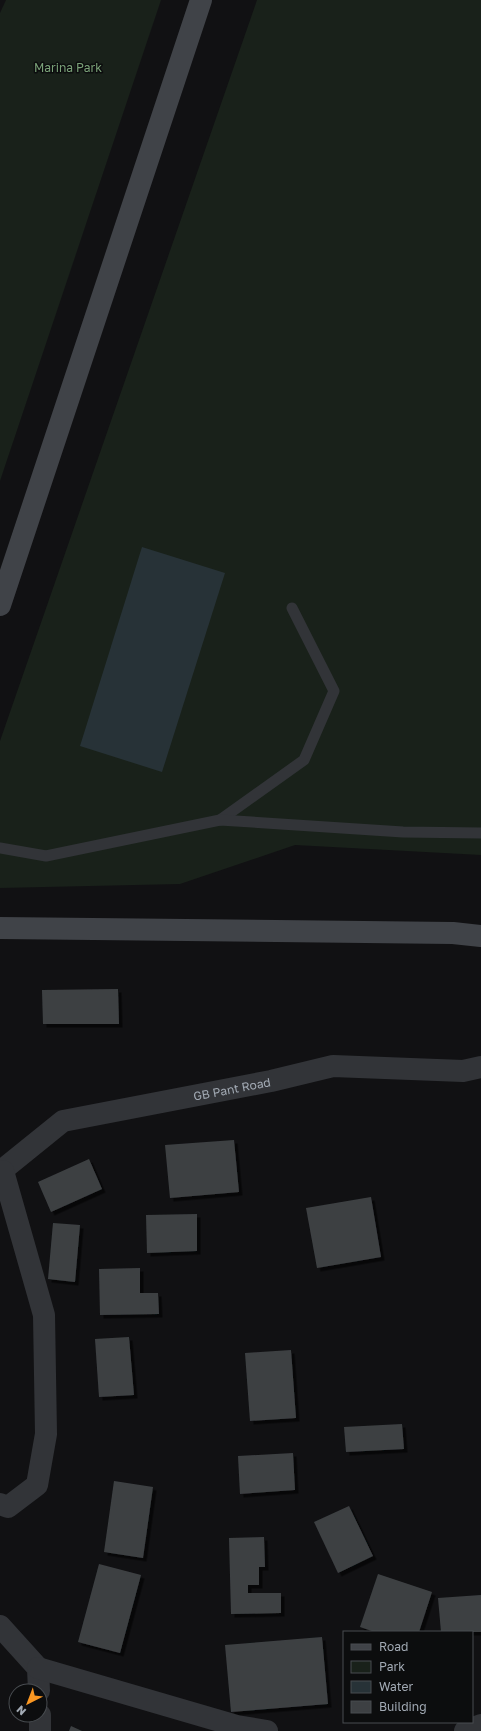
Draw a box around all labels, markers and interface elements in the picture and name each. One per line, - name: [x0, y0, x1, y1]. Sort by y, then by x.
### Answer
- park label: Marina Park: [34, 60, 102, 75]
- street label: GB Pant Road: [192, 1074, 272, 1103]
- legend: [343, 1631, 473, 1723]
- text: Road: [379, 1639, 408, 1654]
- text: Park: [379, 1659, 405, 1674]
- text: Water: [379, 1679, 413, 1694]
- north arrow: [8, 1683, 48, 1723]
- text: Building: [379, 1699, 427, 1714]
- text: N: [14, 1703, 28, 1718]

